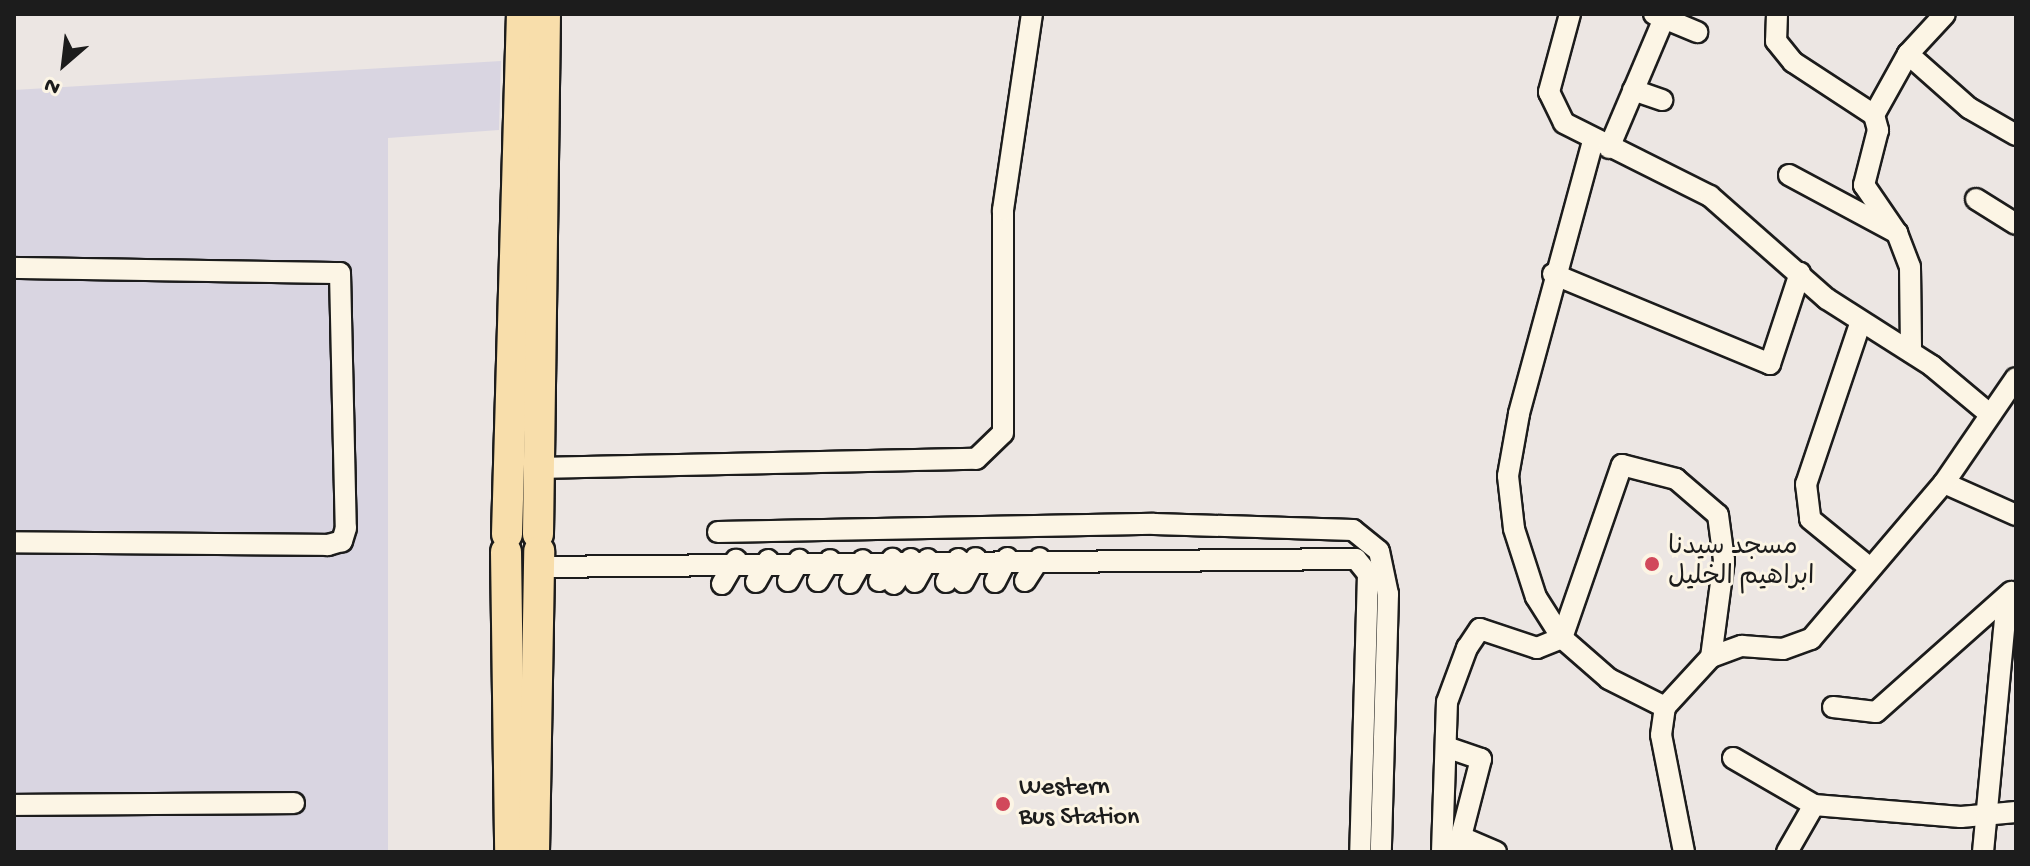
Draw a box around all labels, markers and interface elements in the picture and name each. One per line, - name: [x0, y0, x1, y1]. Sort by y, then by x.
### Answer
- north arrow: [24, 24, 104, 104]
- text: N: [40, 70, 65, 100]
- place label: مسجد سيدنا ابراهيم الخليل: [1668, 533, 1814, 594]
- marker: مسجد سيدنا ابراهيم الخليل: [1643, 555, 1661, 573]
- place label: Western Bus Station: [1019, 773, 1139, 834]
- marker: Western Bus Station: [994, 795, 1012, 813]

